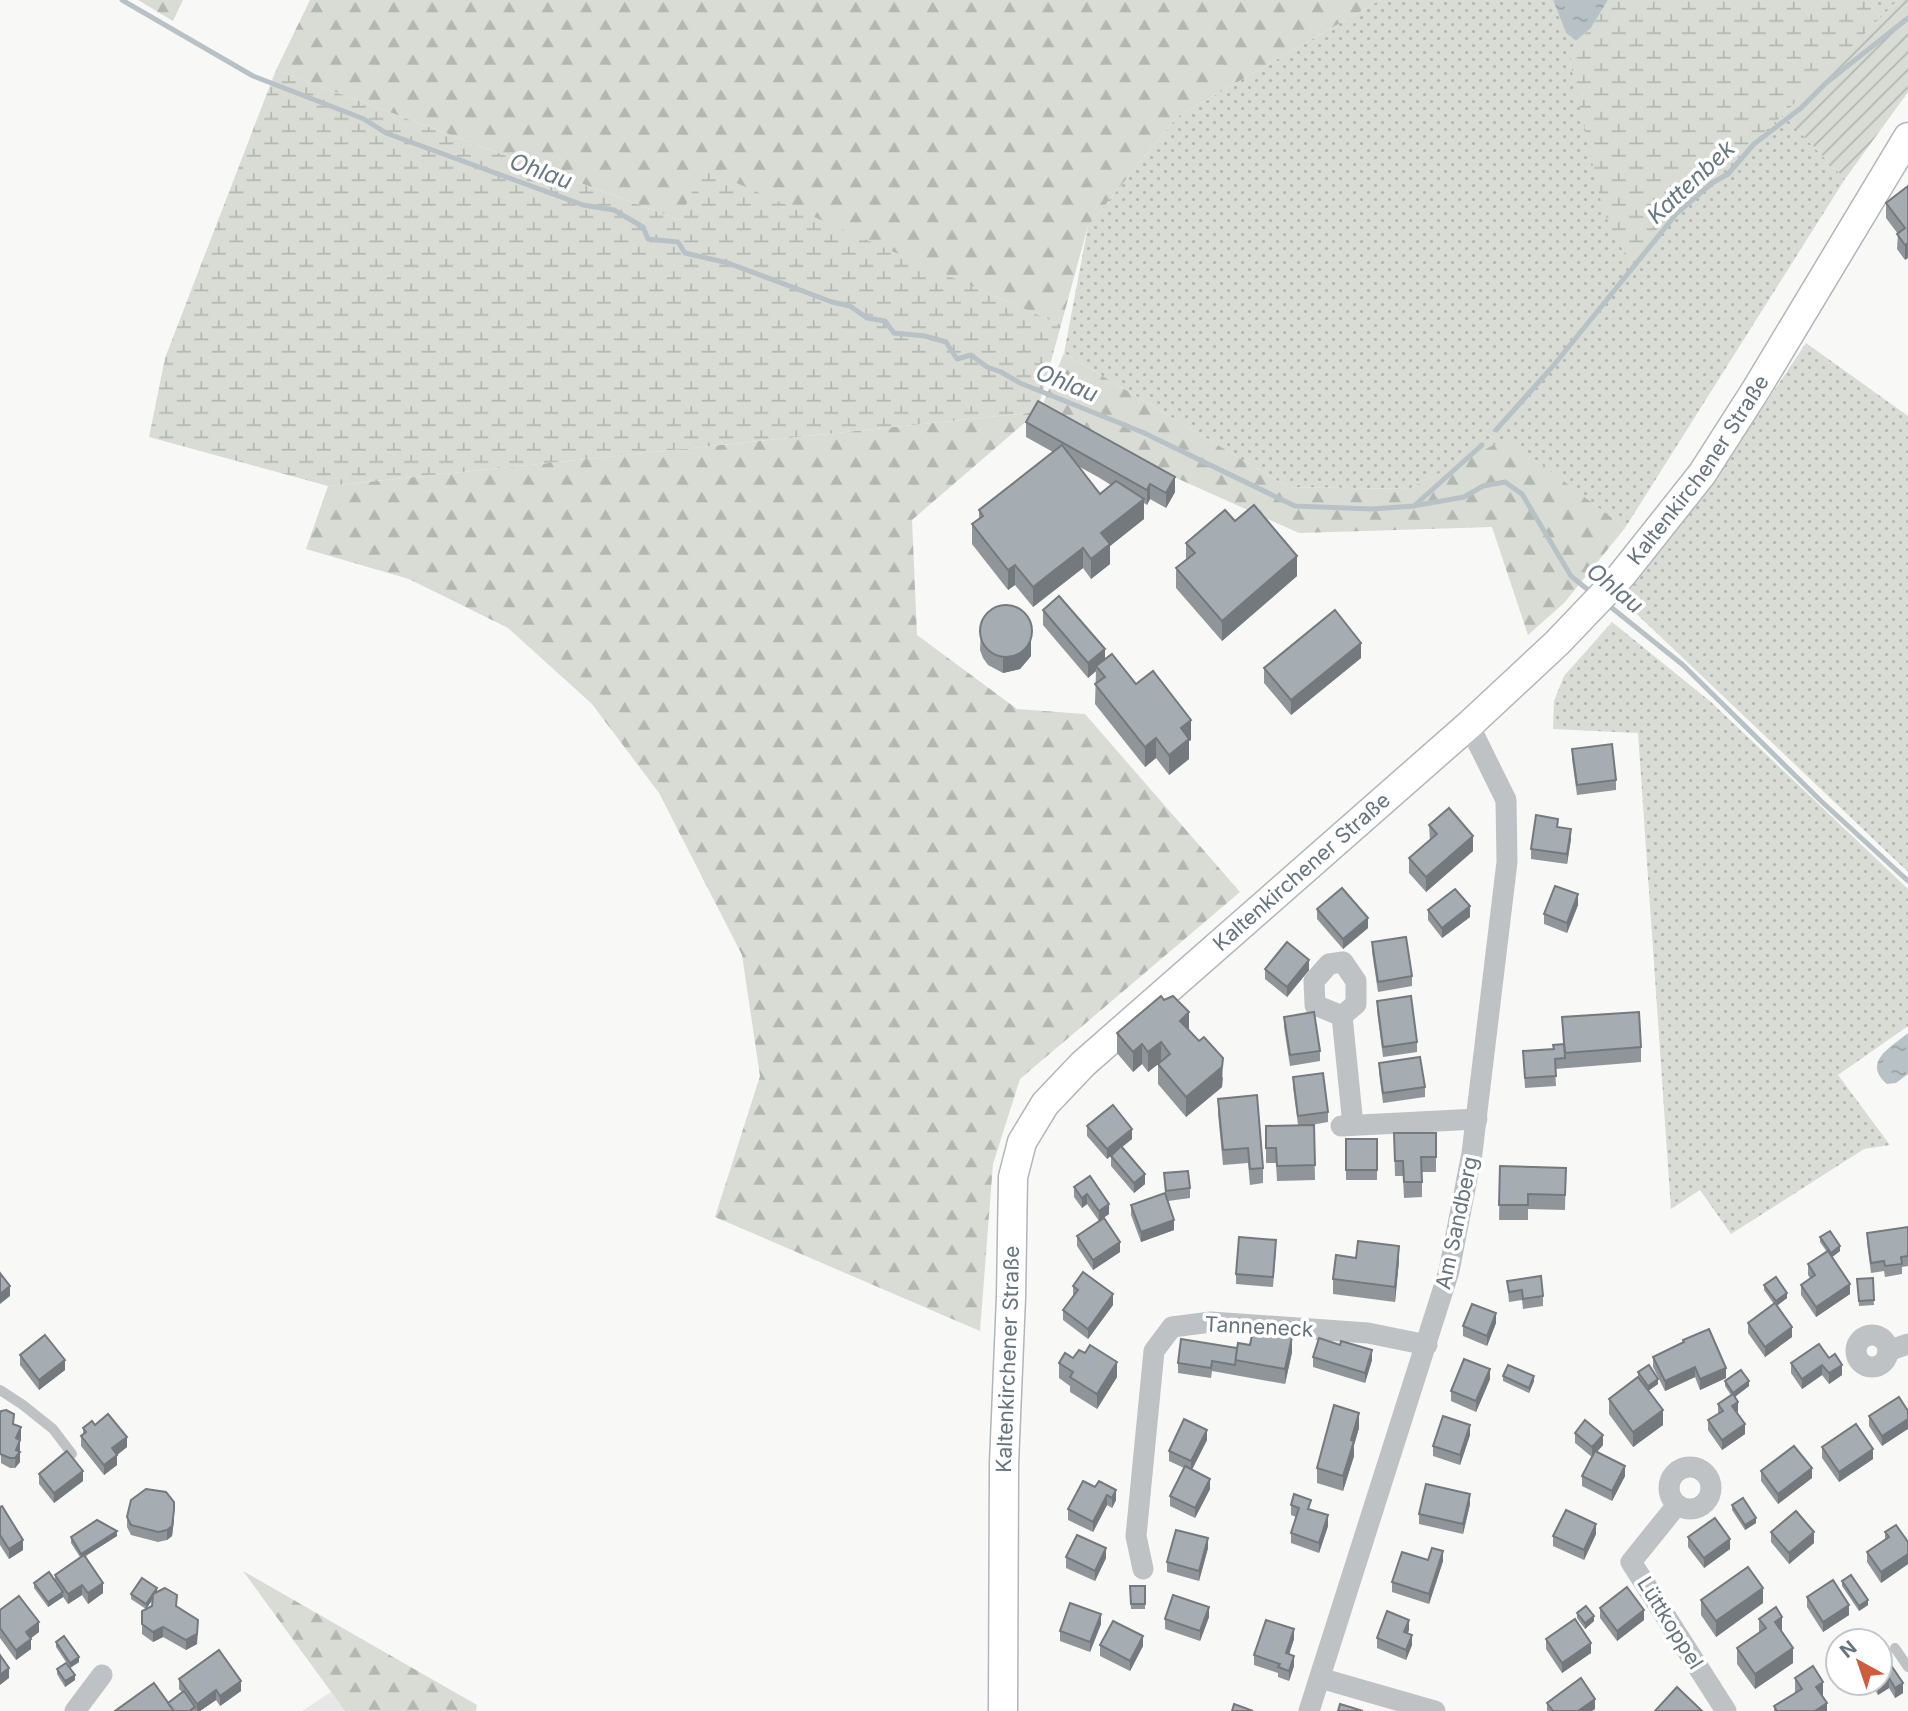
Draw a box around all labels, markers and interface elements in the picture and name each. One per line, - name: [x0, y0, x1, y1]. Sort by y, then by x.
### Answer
- water label: Kattenbek: [1641, 134, 1741, 230]
- water label: Ohlau: [506, 147, 576, 195]
- water label: Ohlau: [1032, 358, 1102, 408]
- street label: Kaltenkirchener Straße: [1622, 370, 1774, 570]
- water label: Ohlau: [1581, 557, 1649, 619]
- street label: Kaltenkirchener Straße: [1208, 787, 1395, 956]
- street label: Am Sandberg: [1430, 1154, 1483, 1291]
- street label: Kaltenkirchener Straße: [991, 1245, 1024, 1473]
- street label: Tanneneck: [1204, 1311, 1315, 1342]
- street label: Lüttkoppel: [1632, 1572, 1709, 1674]
- north arrow: [1824, 1627, 1894, 1697]
- text: N: [1835, 1636, 1861, 1663]

